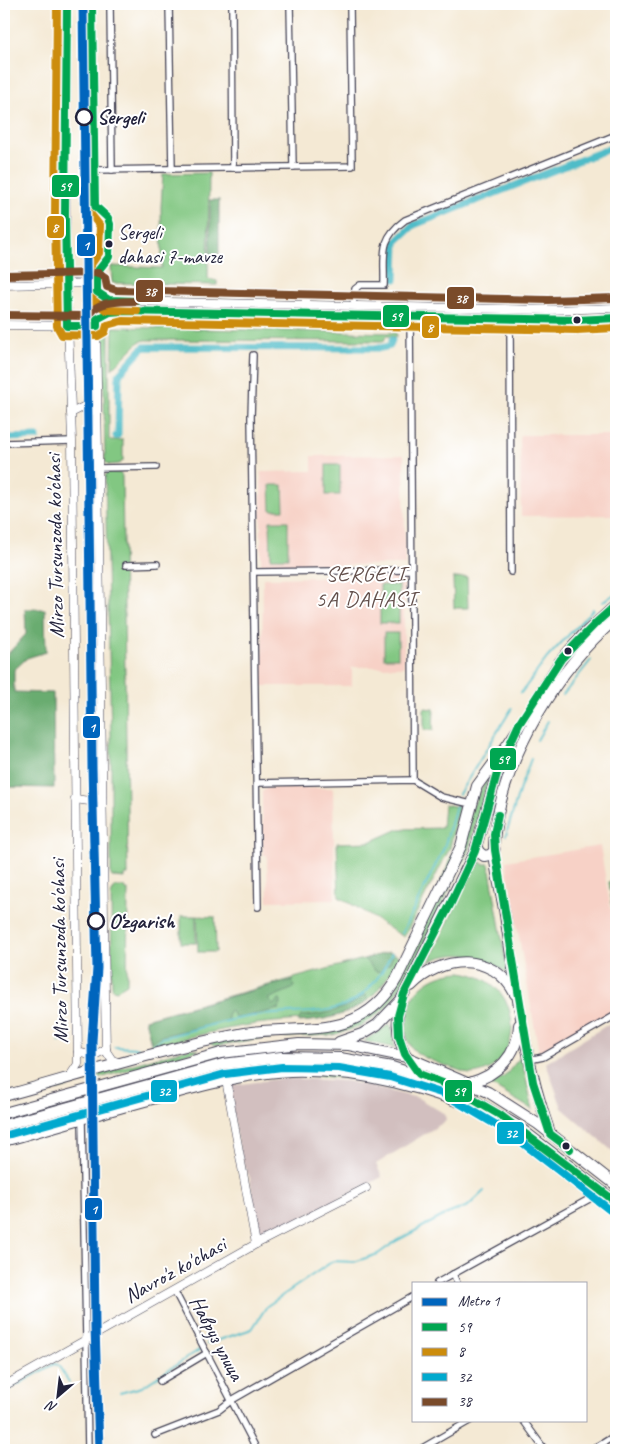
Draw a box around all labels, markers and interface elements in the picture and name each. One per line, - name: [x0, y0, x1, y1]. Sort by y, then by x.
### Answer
- place label: Sergeli: [97, 104, 147, 130]
- marker: Sergeli: [75, 108, 93, 126]
- line badge: 59: [51, 174, 80, 198]
- text: 59: [59, 178, 73, 195]
- line badge: 8: [46, 215, 65, 239]
- text: 8: [52, 219, 60, 236]
- place label: Sergeli dahasi 7-mavze: [118, 220, 223, 269]
- line badge: 1: [76, 233, 96, 257]
- text: 1: [83, 237, 91, 254]
- marker: Sergeli dahasi 7-mavze: [104, 239, 114, 249]
- line badge: 38: [135, 279, 164, 303]
- text: 38: [144, 283, 158, 300]
- line badge: 38: [446, 286, 475, 310]
- text: 38: [455, 290, 469, 307]
- line badge: 59: [382, 304, 410, 328]
- text: 59: [390, 308, 404, 325]
- line badge: 8: [421, 315, 440, 339]
- unlabelled marker: [572, 315, 582, 325]
- text: 8: [427, 319, 435, 336]
- street label: Mirzo Tursunzoda ko'chasi: [40, 451, 70, 638]
- district label: SERGELI 5A DAHASI: [316, 560, 421, 613]
- unlabelled marker: [563, 646, 573, 656]
- line badge: 1: [82, 715, 101, 739]
- text: 1: [89, 719, 97, 736]
- line badge: 59: [489, 747, 517, 771]
- text: 59: [497, 751, 511, 768]
- street label: Mirzo Tursunzoda ko'chasi: [44, 856, 74, 1043]
- place label: O‘zgarish: [109, 908, 176, 934]
- marker: O‘zgarish: [87, 912, 105, 930]
- line badge: 32: [150, 1079, 178, 1103]
- line badge: 59: [444, 1079, 473, 1103]
- text: 32: [158, 1083, 172, 1100]
- text: 59: [453, 1083, 467, 1100]
- line badge: 32: [496, 1121, 525, 1145]
- text: 32: [505, 1125, 519, 1142]
- unlabelled marker: [561, 1141, 571, 1151]
- line badge: 1: [84, 1197, 103, 1221]
- text: 1: [91, 1201, 99, 1218]
- street label: Navro'z ko'chasi: [120, 1230, 233, 1309]
- legend: [412, 1282, 588, 1422]
- street label: Навруз улица: [184, 1291, 251, 1386]
- text: Metro 1: [458, 1292, 501, 1311]
- text: 59: [458, 1318, 473, 1337]
- text: 8: [458, 1342, 466, 1361]
- text: 32: [458, 1368, 473, 1387]
- north arrow: [32, 1372, 82, 1422]
- text: 38: [458, 1392, 473, 1411]
- text: N: [42, 1396, 60, 1417]

